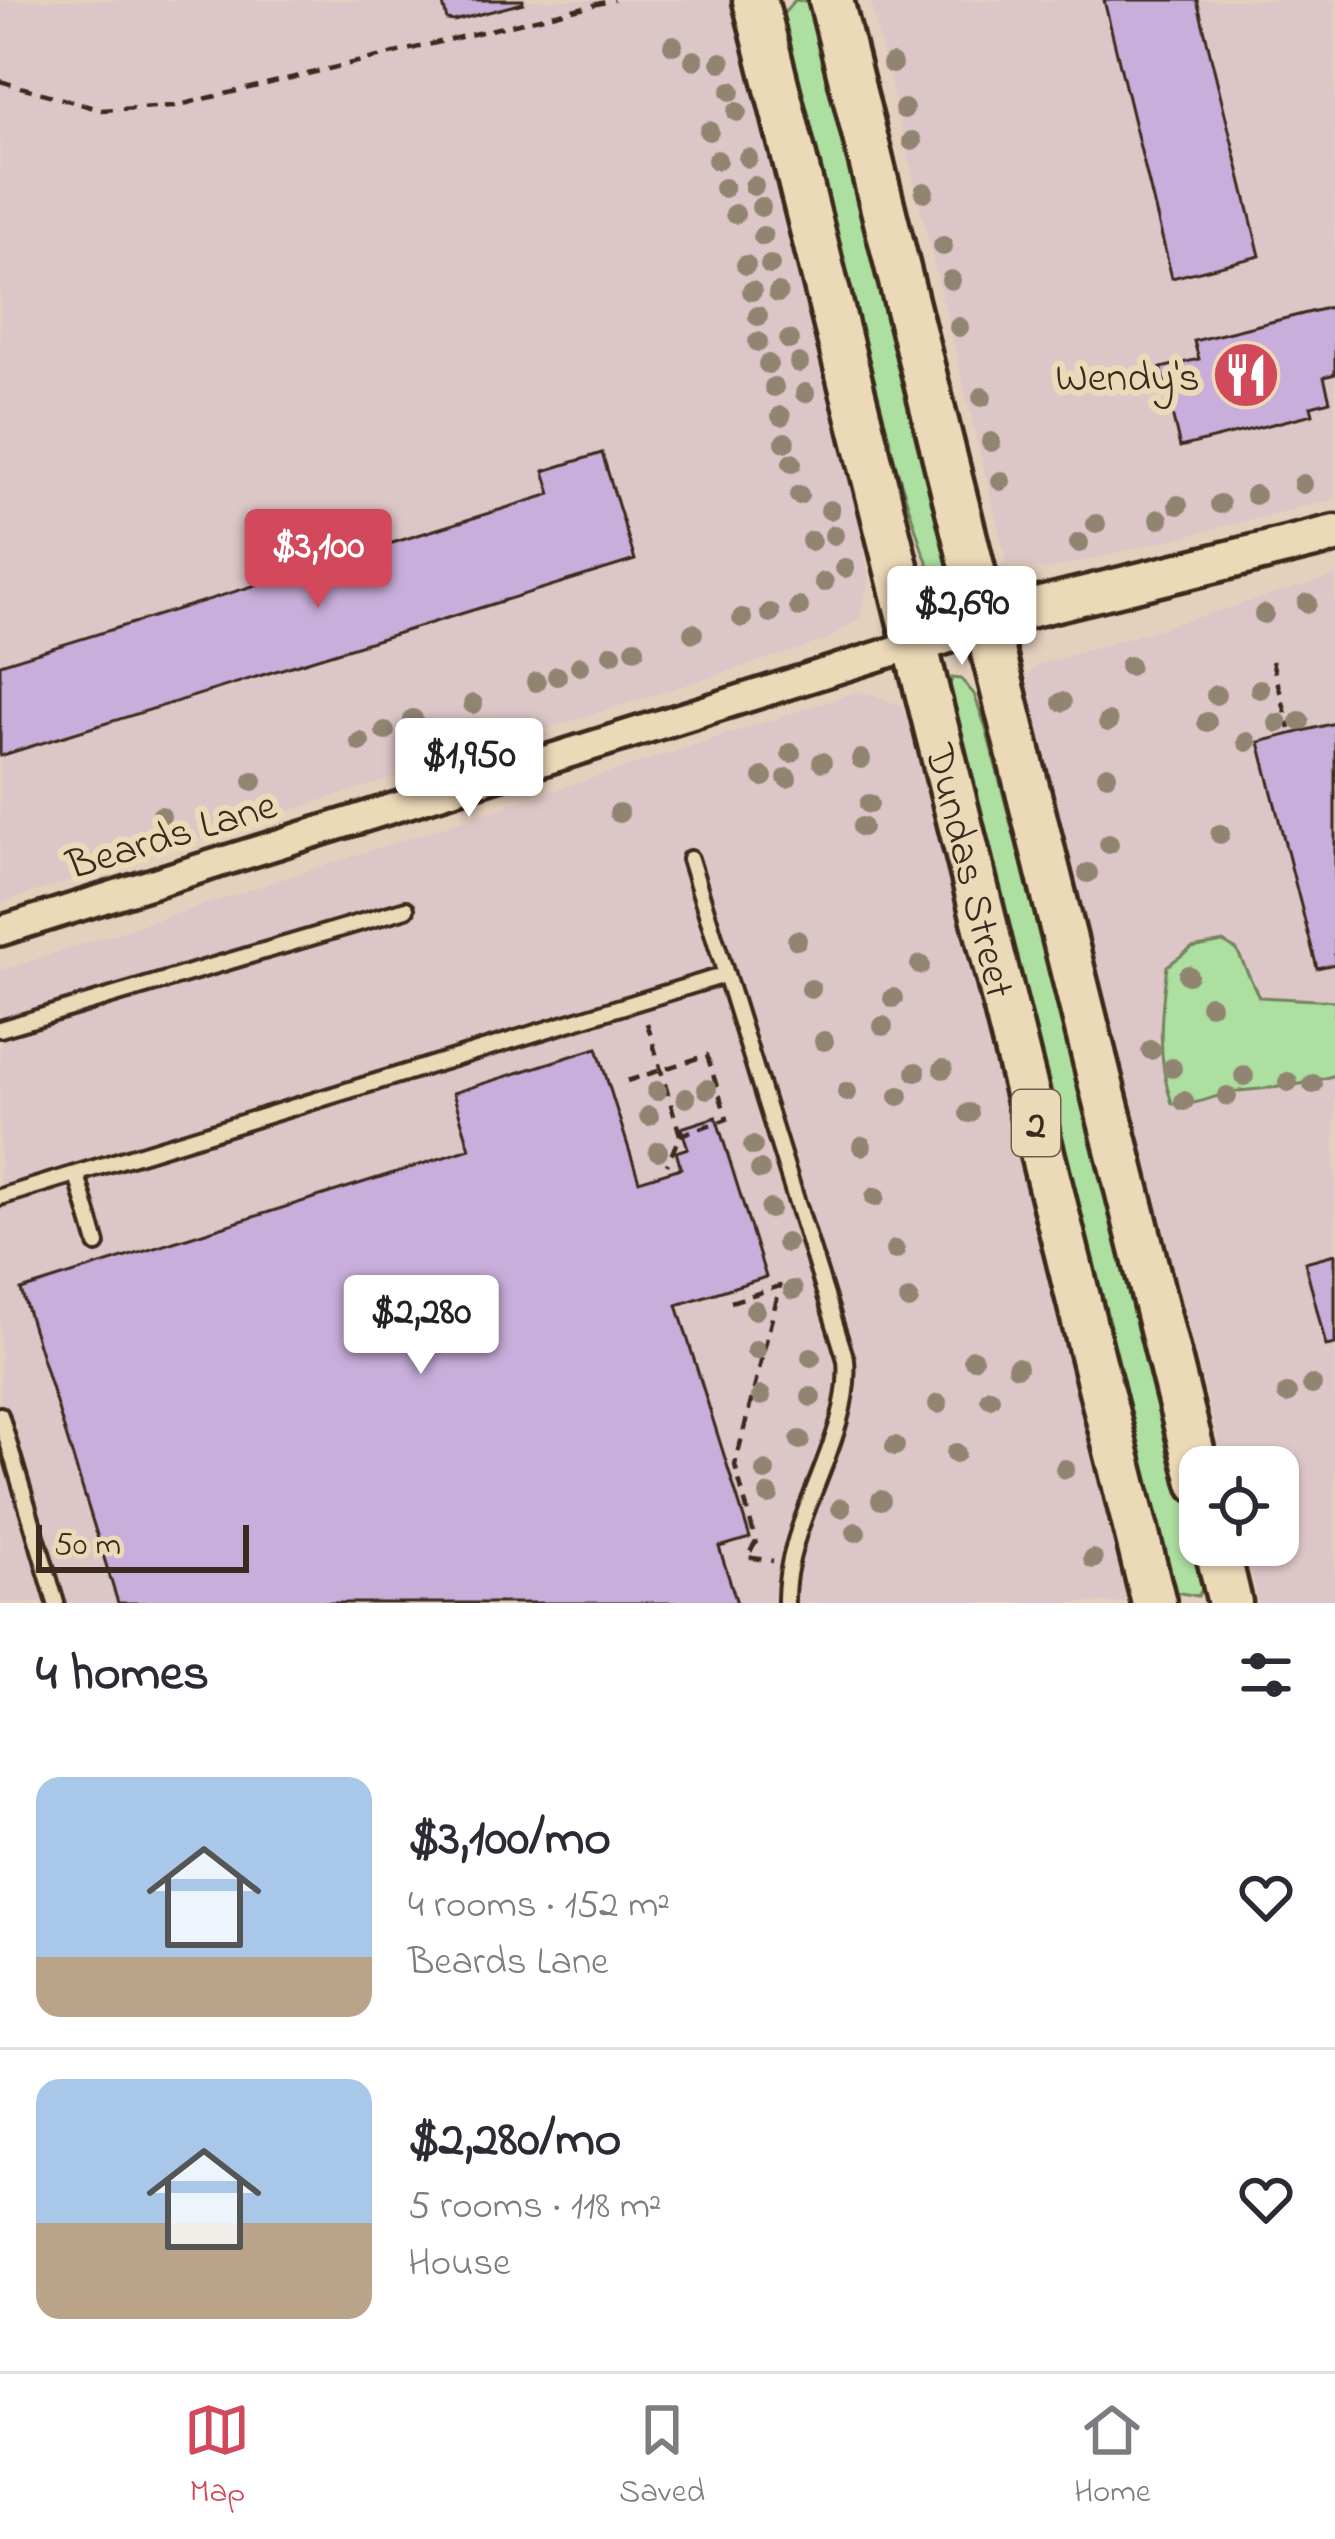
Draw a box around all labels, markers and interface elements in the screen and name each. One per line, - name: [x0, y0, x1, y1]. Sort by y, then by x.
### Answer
- restaurant icon: Wendy's: [1211, 340, 1281, 410]
- place label: Wendy's: [1055, 349, 1200, 410]
- pin: $3,100: [220, 509, 416, 611]
- text: $3,100: [272, 519, 364, 576]
- pin: $2,690: [864, 566, 1060, 668]
- text: $2,690: [914, 576, 1010, 633]
- pin: $1,950: [371, 718, 567, 820]
- text: $1,950: [422, 728, 516, 785]
- street label: Dundas Street: [906, 737, 1028, 1005]
- street label: Beards Lane: [59, 777, 285, 898]
- road number: 2: [1012, 1090, 1060, 1156]
- pin: $2,280: [323, 1275, 519, 1377]
- text: $2,280: [371, 1285, 471, 1342]
- map controls: [1179, 1446, 1299, 1566]
- button: locate: [1179, 1446, 1299, 1566]
- scale bar: [36, 1519, 249, 1572]
- text: 50 m: [54, 1522, 121, 1570]
- text: 4 homes: [36, 1638, 209, 1713]
- icon: filters: [1233, 1642, 1299, 1708]
- text: $3,100/mo: [408, 1803, 611, 1878]
- icon: home: [132, 1825, 276, 1969]
- icon: heart: [1233, 1864, 1299, 1930]
- text: 4 rooms · 152 m²: [408, 1878, 670, 1935]
- text: Beards Lane: [408, 1935, 609, 1992]
- text: $2,280/mo: [408, 2104, 621, 2179]
- icon: home: [132, 2127, 276, 2271]
- icon: heart: [1233, 2166, 1299, 2232]
- text: 5 rooms · 118 m²: [408, 2179, 662, 2236]
- text: House: [408, 2236, 510, 2293]
- tab: Map: [184, 2397, 250, 2517]
- tab: Saved: [619, 2397, 705, 2517]
- tab: Home: [1074, 2397, 1151, 2517]

